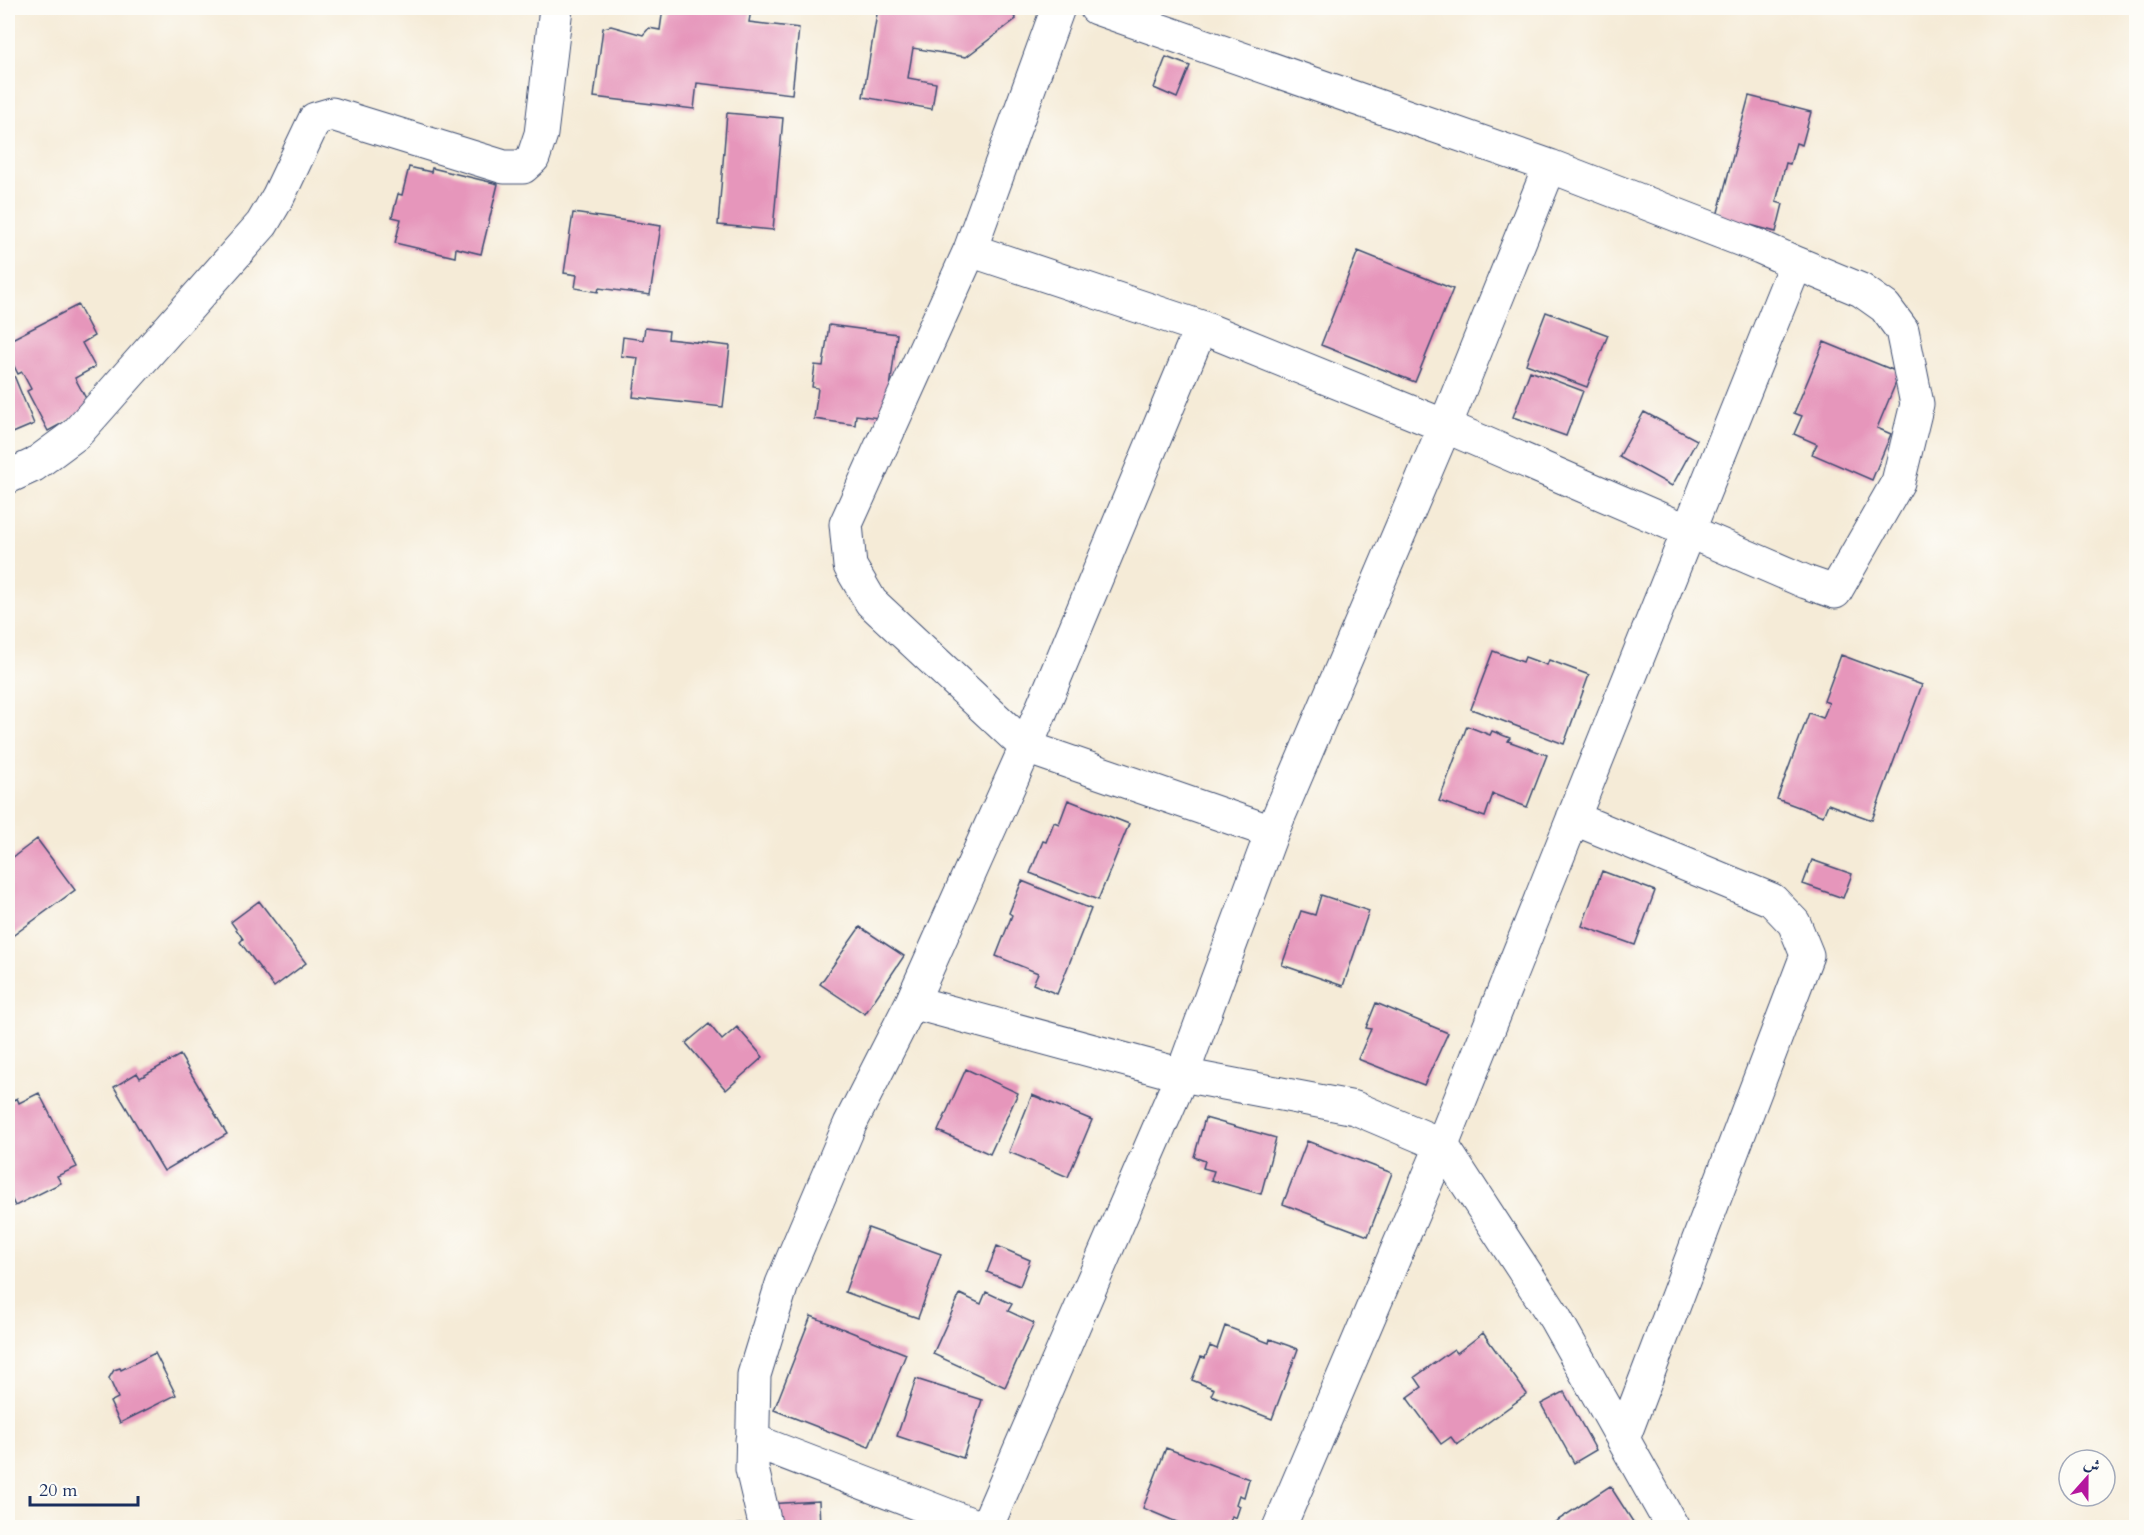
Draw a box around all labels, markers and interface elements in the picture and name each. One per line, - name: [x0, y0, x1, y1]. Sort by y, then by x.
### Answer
- north arrow: [2057, 1448, 2117, 1508]
- text: ش: [2081, 1452, 2103, 1478]
- scale bar: [30, 1469, 138, 1507]
- text: 20 m: [39, 1478, 78, 1503]

